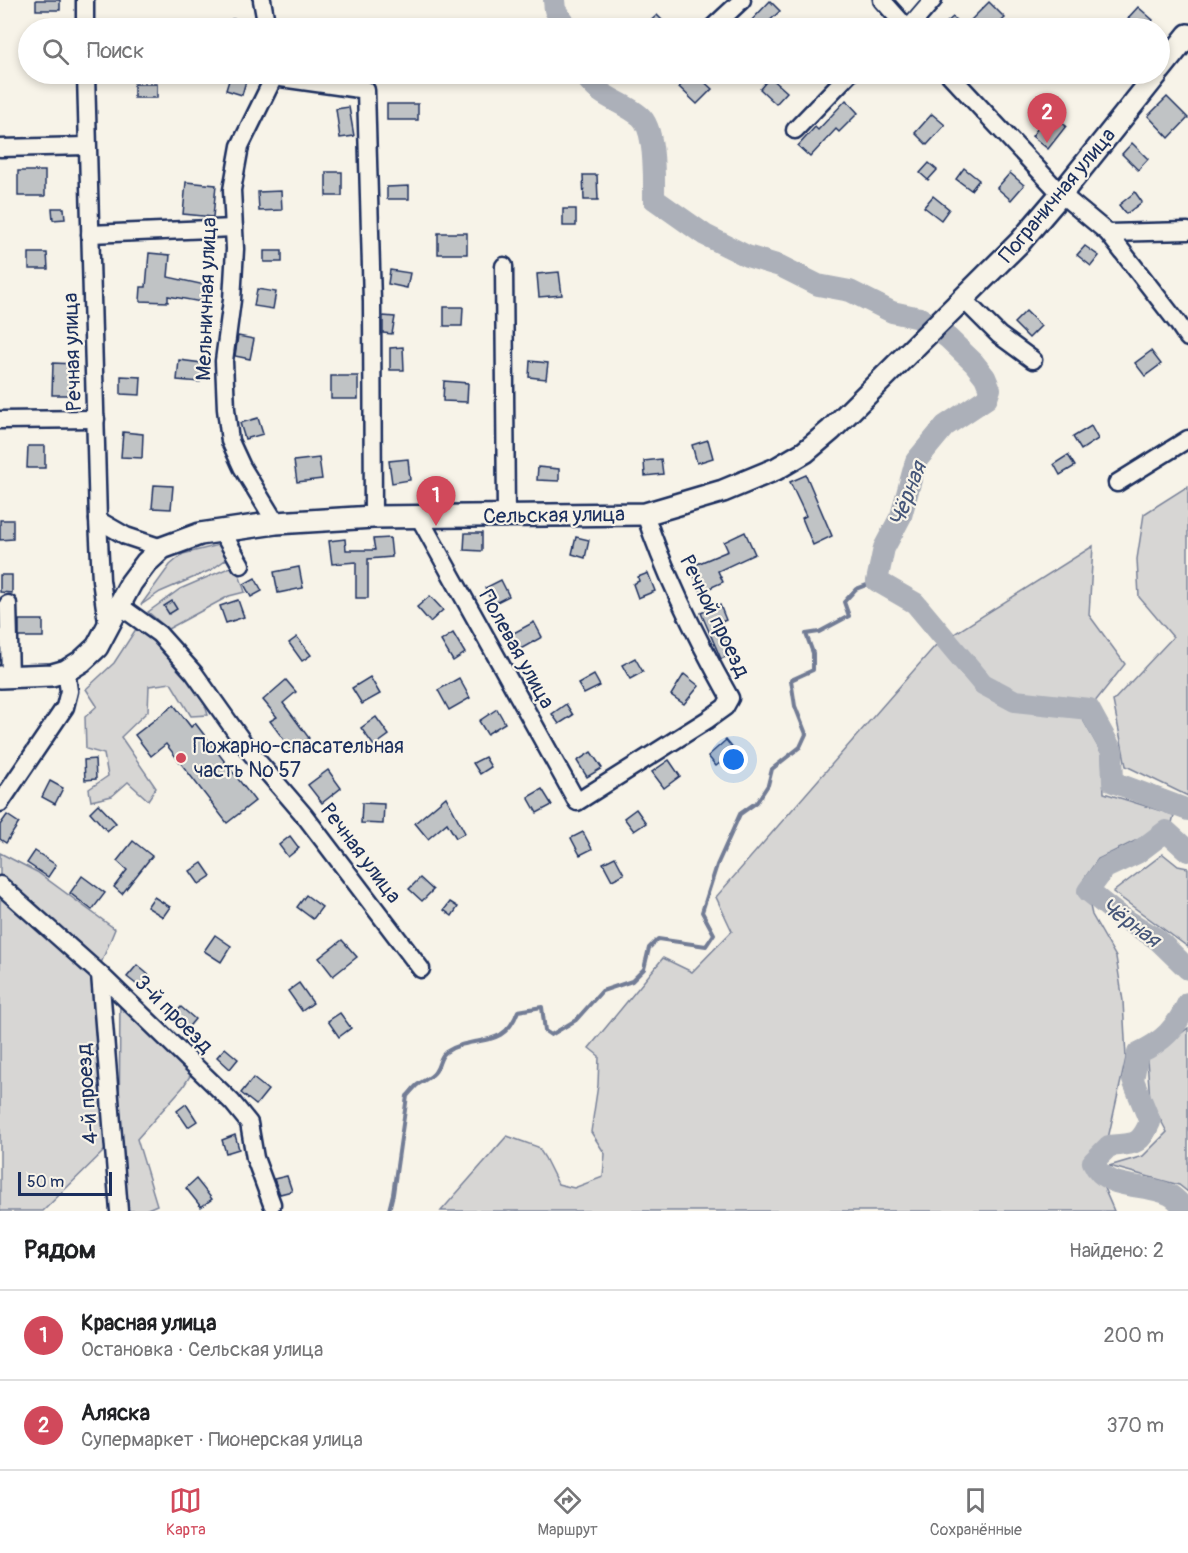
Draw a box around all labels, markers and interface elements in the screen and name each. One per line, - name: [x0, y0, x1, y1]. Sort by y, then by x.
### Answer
- search box: [18, 18, 1170, 84]
- icon: search: [39, 35, 72, 68]
- text: Поиск: [87, 37, 144, 65]
- pin: 2: [1028, 94, 1066, 143]
- street label: Пограничная улица: [993, 122, 1122, 268]
- street label: Мельничная улица: [190, 217, 223, 381]
- street label: Речная улица: [57, 292, 88, 412]
- water label: Чёрная: [883, 456, 934, 531]
- pin: 1: [416, 476, 456, 526]
- street label: Сельская улица: [483, 501, 625, 530]
- street label: Речной проезд: [673, 551, 756, 682]
- street label: Полевая улица: [473, 585, 560, 714]
- place label: Пожарно-спасательная часть № 57: [193, 733, 404, 784]
- your location: [719, 745, 748, 774]
- marker: Пожарно-спасательная часть № 57: [174, 751, 188, 765]
- street label: Речная улица: [314, 798, 407, 909]
- water label: Чёрная: [1095, 892, 1168, 955]
- street label: 3-й проезд: [129, 969, 219, 1060]
- street label: 4-й проезд: [70, 1042, 104, 1145]
- scale bar: [18, 1169, 112, 1196]
- text: 50 m: [27, 1172, 64, 1192]
- text: Рядом: [24, 1234, 96, 1266]
- text: Найдено: 2: [1069, 1238, 1164, 1263]
- text: Красная улица: [81, 1309, 217, 1337]
- text: 1: [40, 1323, 47, 1348]
- text: 200 m: [1103, 1323, 1164, 1348]
- text: Остановка · Сельская улица: [81, 1337, 323, 1362]
- text: Аляска: [81, 1399, 150, 1427]
- text: 2: [38, 1413, 49, 1438]
- text: 370 m: [1107, 1413, 1164, 1438]
- text: Супермаркет · Пионерская улица: [81, 1427, 363, 1452]
- tab: Карта: [166, 1484, 206, 1540]
- tab: Маршрут: [538, 1484, 598, 1540]
- tab: Сохранённые: [930, 1484, 1022, 1540]

